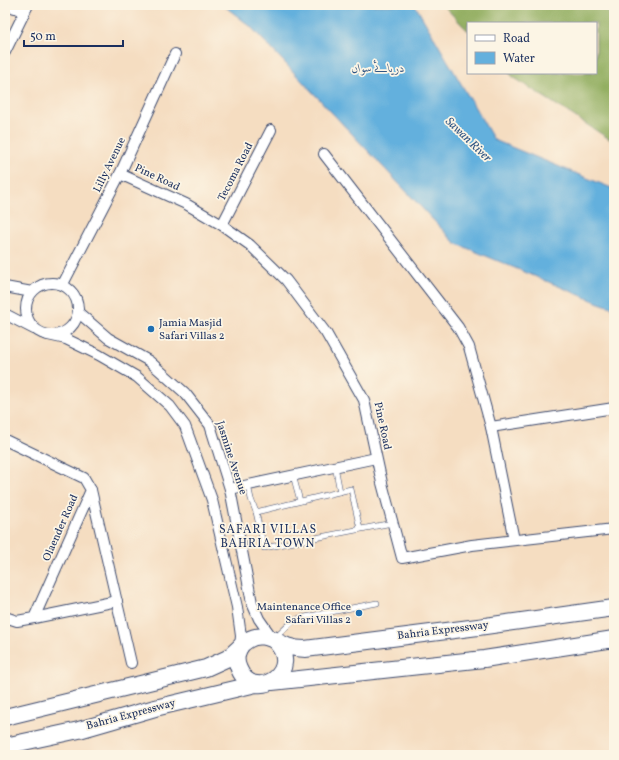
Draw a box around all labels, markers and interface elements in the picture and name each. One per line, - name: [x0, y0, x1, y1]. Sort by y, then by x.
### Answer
- scale bar: [24, 22, 123, 48]
- legend: [467, 22, 597, 74]
- text: 50 m: [30, 29, 56, 45]
- text: Road: [503, 31, 530, 47]
- text: Water: [503, 51, 535, 67]
- water label: دریائے سواں: [351, 60, 405, 77]
- water label: Sawan River: [441, 114, 495, 166]
- street label: Lilly Avenue: [90, 135, 130, 195]
- street label: Tecoma Road: [215, 140, 257, 204]
- street label: Pine Road: [132, 161, 182, 195]
- place label: Jamia Masjid Safari Villas 2: [159, 316, 225, 344]
- marker: Jamia Masjid Safari Villas 2: [146, 324, 156, 334]
- street label: Pine Road: [370, 401, 394, 451]
- street label: Jasmine Avenue: [212, 419, 250, 497]
- street label: Olaender Road: [40, 492, 82, 564]
- district label: SAFARI VILLAS BAHRIA TOWN: [219, 522, 317, 552]
- place label: Maintenance Office Safari Villas 2: [257, 600, 351, 628]
- marker: Maintenance Office Safari Villas 2: [354, 608, 364, 618]
- street label: Bahria Expressway: [397, 618, 489, 644]
- street label: Bahria Expressway: [85, 696, 177, 734]

